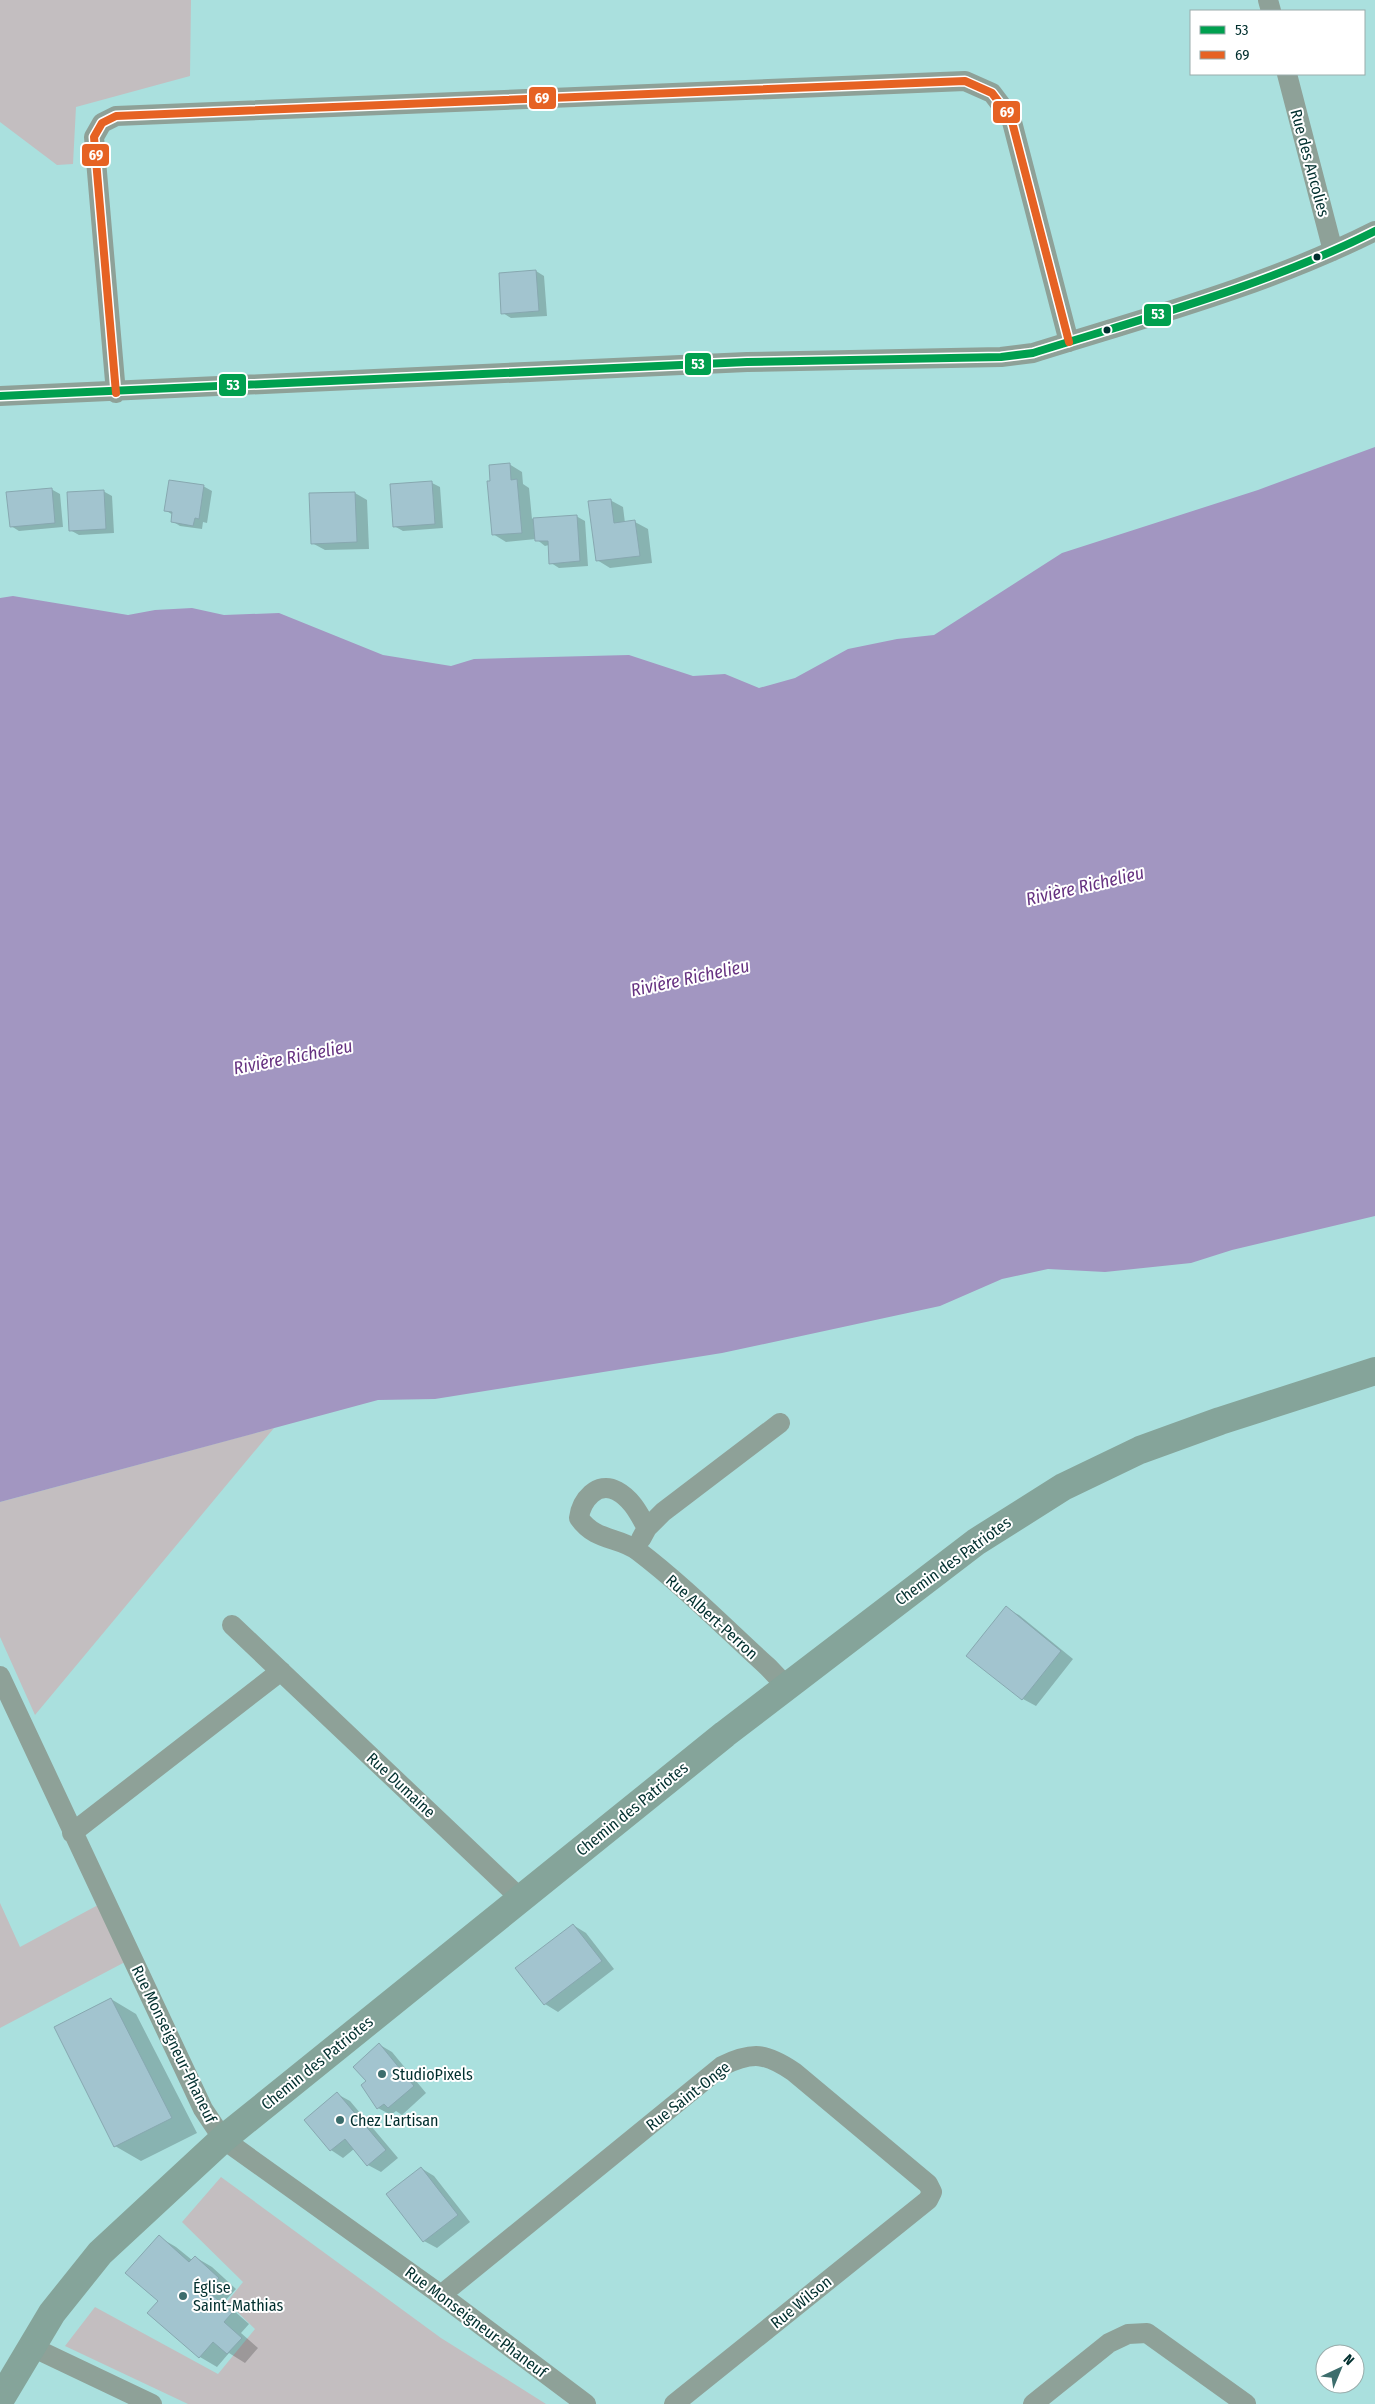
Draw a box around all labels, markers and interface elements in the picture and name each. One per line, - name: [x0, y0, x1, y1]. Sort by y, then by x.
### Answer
- legend: [1190, 10, 1365, 75]
- text: 53: [1235, 21, 1249, 39]
- text: 69: [1235, 46, 1250, 64]
- line badge: 69: [528, 86, 557, 110]
- text: 69: [535, 90, 549, 107]
- line badge: 69: [992, 100, 1021, 124]
- text: 69: [1000, 104, 1014, 121]
- street label: Rue des Ancolies: [1287, 107, 1334, 219]
- line badge: 69: [81, 143, 110, 167]
- text: 69: [89, 147, 103, 164]
- unlabelled marker: [1312, 252, 1322, 262]
- line badge: 53: [1143, 303, 1172, 327]
- text: 53: [1151, 306, 1165, 323]
- unlabelled marker: [1102, 325, 1112, 335]
- line badge: 53: [684, 352, 712, 376]
- text: 53: [691, 356, 705, 373]
- line badge: 53: [218, 373, 247, 397]
- text: 53: [226, 377, 240, 394]
- water label: Rivière Richelieu: [1024, 862, 1146, 910]
- water label: Rivière Richelieu: [629, 955, 751, 1001]
- water label: Rivière Richelieu: [232, 1035, 354, 1079]
- street label: Chemin des Patriotes: [891, 1513, 1015, 1609]
- street label: Rue Albert-Perron: [662, 1571, 762, 1663]
- street label: Rue Dumaine: [363, 1748, 439, 1822]
- street label: Chemin des Patriotes: [572, 1758, 692, 1860]
- street label: Rue Monseigneur-Phaneuf: [128, 1962, 221, 2127]
- street label: Chemin des Patriotes: [257, 2012, 377, 2114]
- street label: Rue Saint-Onge: [642, 2057, 734, 2135]
- place label: StudioPixels: [392, 2065, 473, 2084]
- marker: StudioPixels: [376, 2068, 388, 2080]
- place label: Chez L'artisan: [350, 2111, 438, 2130]
- marker: Chez L'artisan: [334, 2114, 346, 2126]
- street label: Rue Monseigneur-Phaneuf: [401, 2262, 552, 2382]
- street label: Rue Wilson: [767, 2272, 835, 2332]
- place label: Église Saint-Mathias: [193, 2278, 283, 2315]
- marker: Église Saint-Mathias: [177, 2290, 189, 2302]
- north arrow: [1315, 2344, 1365, 2394]
- text: N: [1340, 2351, 1358, 2369]

